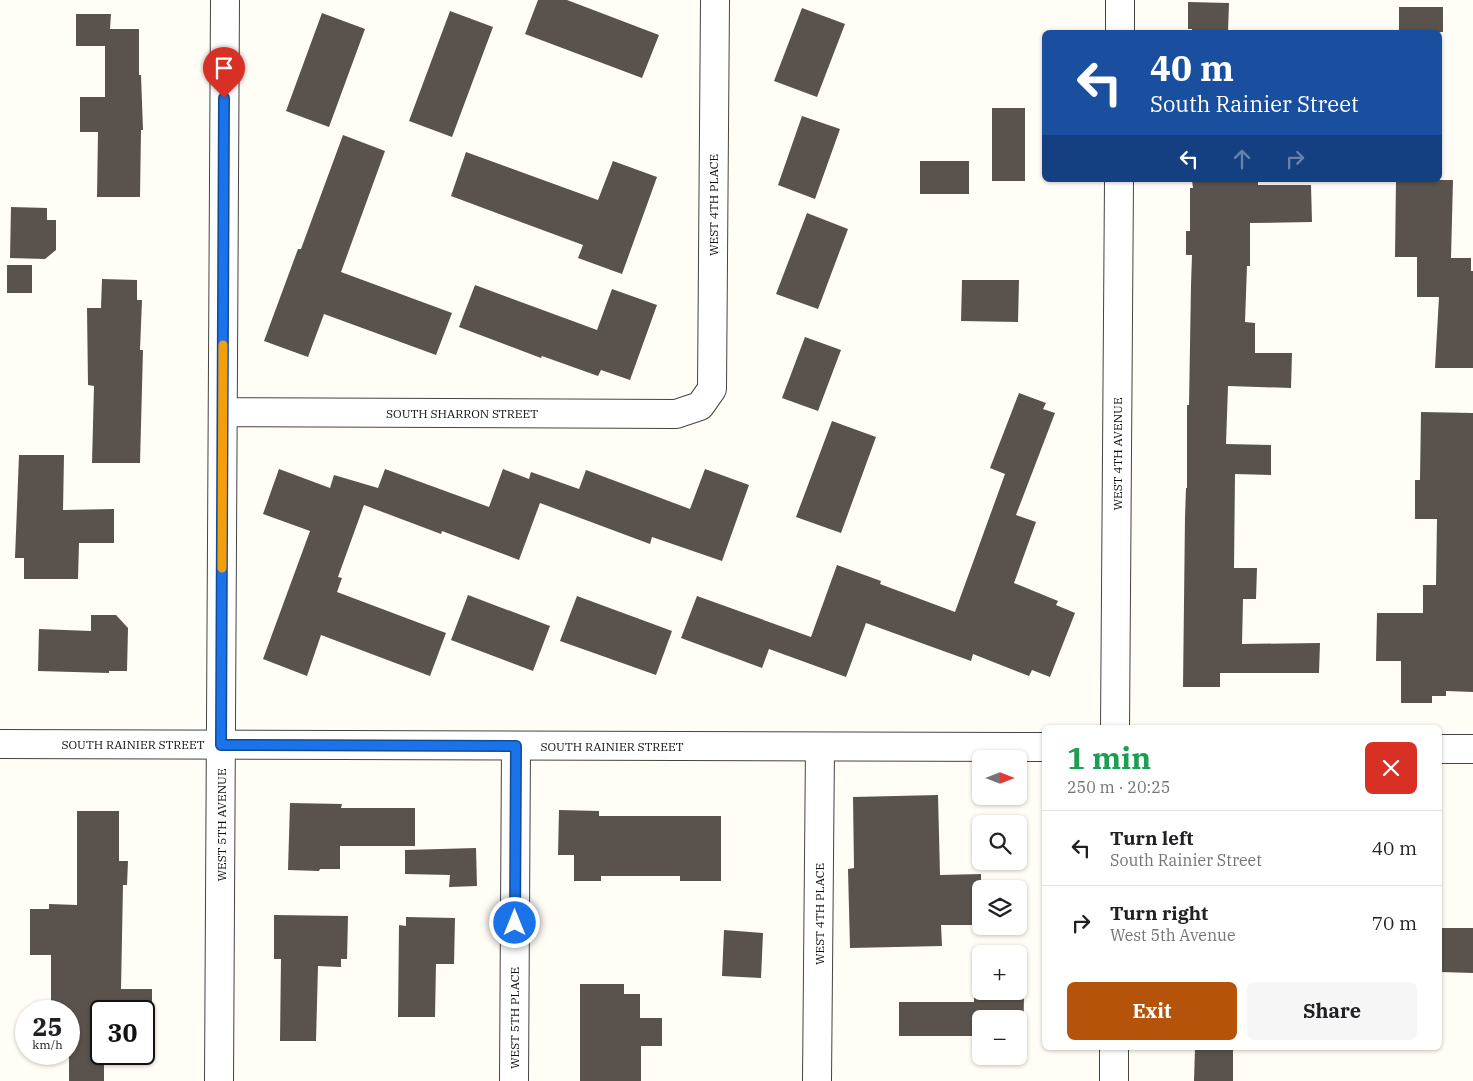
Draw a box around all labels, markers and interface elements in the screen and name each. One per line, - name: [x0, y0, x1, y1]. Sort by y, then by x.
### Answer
- text: 40 m: [1150, 45, 1234, 91]
- pin: [203, 47, 245, 98]
- icon: left: [1067, 50, 1132, 115]
- icon: arrive: [210, 54, 238, 82]
- text: South Rainier Street: [1150, 89, 1359, 118]
- icon: left: [1175, 145, 1203, 173]
- icon: ahead: [1228, 145, 1256, 173]
- icon: right: [1281, 145, 1309, 173]
- street label: WEST 4TH PLACE: [706, 154, 721, 256]
- street label: WEST 4TH AVENUE: [1110, 397, 1125, 511]
- street label: SOUTH SHARRON STREET: [386, 406, 538, 421]
- street label: SOUTH RAINIER STREET: [61, 737, 205, 752]
- text: 1 min: [1067, 738, 1151, 777]
- street label: SOUTH RAINIER STREET: [540, 739, 684, 754]
- button: close: [1365, 742, 1417, 794]
- north arrow: [972, 750, 1028, 805]
- map controls: [972, 750, 1027, 1065]
- street label: WEST 5TH AVENUE: [214, 768, 229, 882]
- text: 250 m · 20:25: [1067, 777, 1170, 797]
- button: search: [972, 815, 1027, 870]
- text: Turn left: [1110, 826, 1193, 850]
- icon: left: [1067, 834, 1095, 862]
- text: 40 m: [1372, 836, 1417, 860]
- text: South Rainier Street: [1110, 850, 1262, 870]
- street label: WEST 4TH PLACE: [812, 863, 827, 965]
- button: layers: [972, 880, 1027, 935]
- position arrow: [488, 896, 540, 948]
- text: Turn right: [1110, 901, 1208, 925]
- icon: right: [1067, 909, 1095, 937]
- text: 70 m: [1372, 911, 1417, 935]
- text: West 5th Avenue: [1110, 925, 1236, 945]
- button: +: [972, 945, 1027, 1000]
- street label: WEST 5TH PLACE: [507, 967, 522, 1069]
- button: Exit: [1067, 982, 1237, 1040]
- button: Share: [1247, 982, 1417, 1040]
- speed limit sign: 30: [90, 1000, 155, 1065]
- text: 25: [32, 1010, 63, 1043]
- button: −: [972, 1010, 1027, 1065]
- text: km/h: [32, 1037, 63, 1052]

